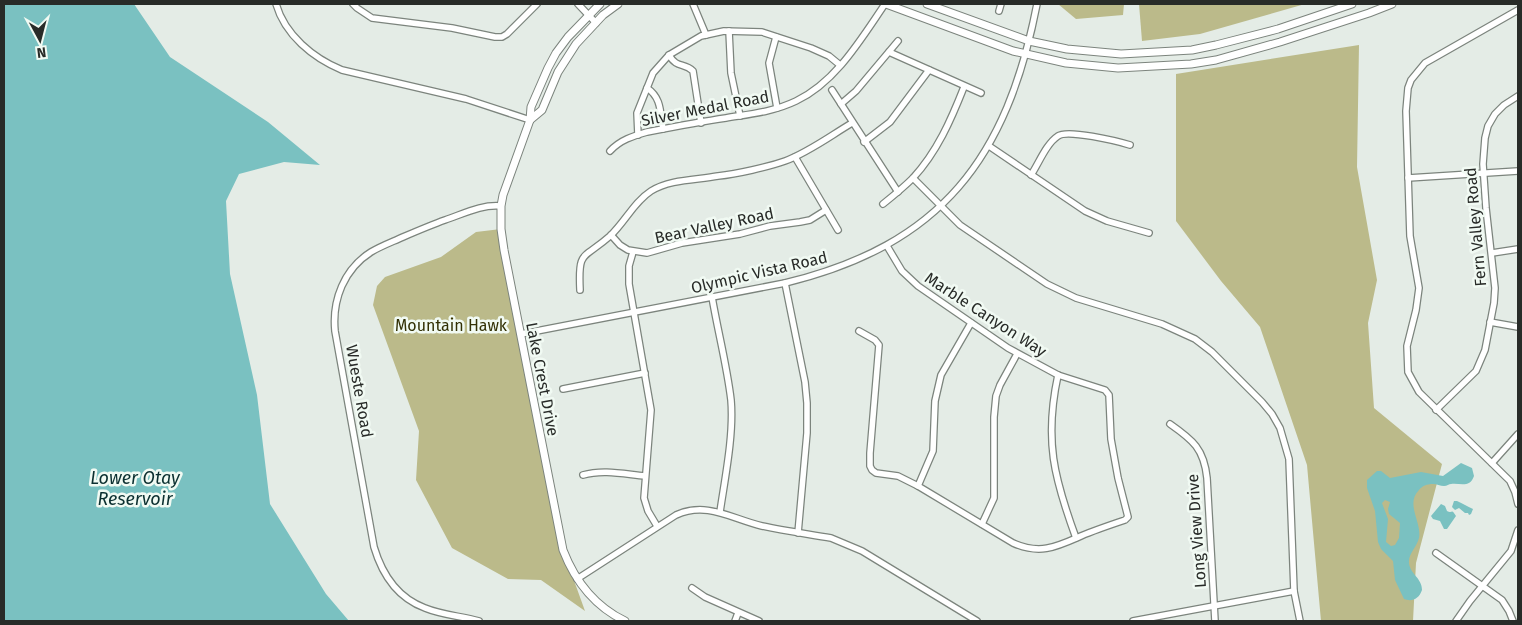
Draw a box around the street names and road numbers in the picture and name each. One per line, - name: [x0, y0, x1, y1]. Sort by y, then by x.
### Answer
- street label: Silver Medal Road: [640, 87, 771, 130]
- street label: Fern Valley Road: [1461, 167, 1490, 287]
- street label: Bear Valley Road: [653, 204, 775, 247]
- street label: Olympic Vista Road: [689, 248, 829, 297]
- street label: Marble Canyon Way: [921, 268, 1050, 361]
- street label: Lake Crest Drive: [522, 321, 563, 438]
- street label: Wueste Road: [342, 343, 377, 439]
- street label: Long View Drive: [1183, 473, 1210, 589]

